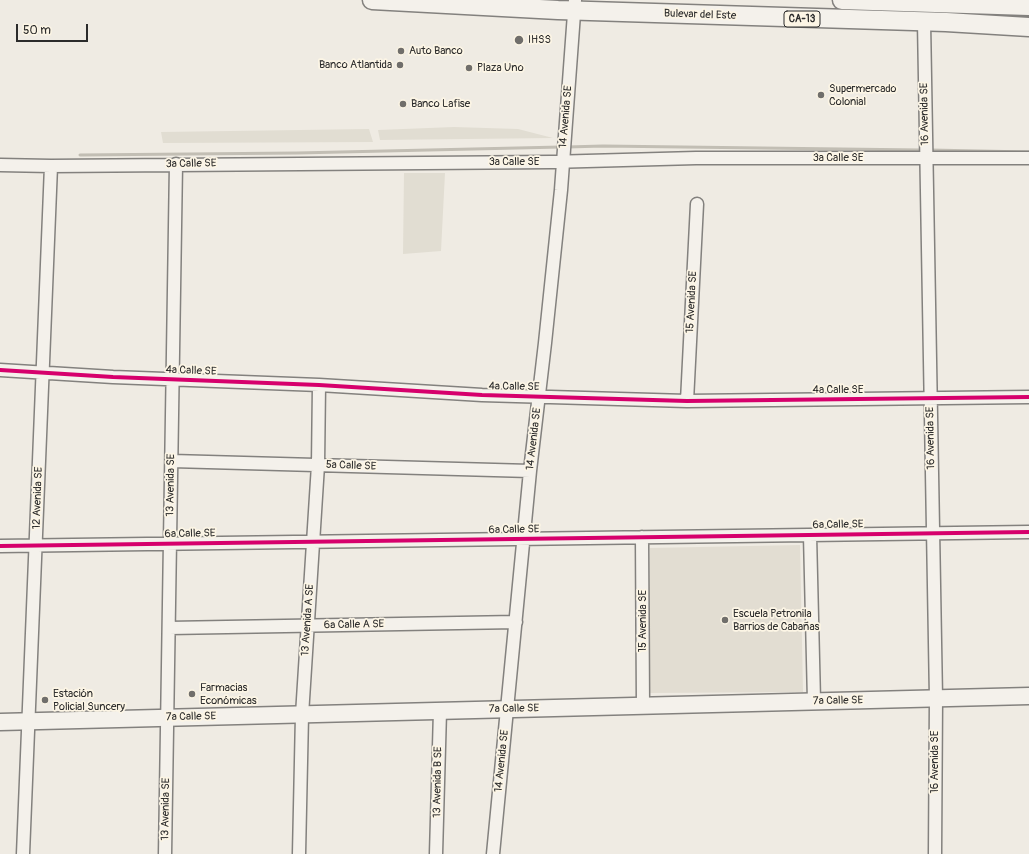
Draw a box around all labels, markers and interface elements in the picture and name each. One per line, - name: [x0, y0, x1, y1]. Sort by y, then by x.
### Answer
- street label: Bulevar del Este: [663, 7, 737, 23]
- road number: CA-13: [784, 11, 820, 27]
- scale bar: [18, 16, 90, 42]
- text: 50 m: [23, 23, 51, 38]
- place label: IHSS: [528, 33, 551, 47]
- marker: IHSS: [513, 34, 525, 46]
- place label: Auto Banco: [409, 44, 463, 58]
- marker: Auto Banco: [396, 46, 406, 56]
- place label: Banco Atlantida: [319, 58, 392, 72]
- marker: Banco Atlantida: [395, 60, 405, 70]
- place label: Plaza Uno: [477, 61, 524, 75]
- marker: Plaza Uno: [464, 63, 474, 73]
- place label: Supermercado Colonial: [829, 82, 896, 108]
- street label: 16 Avenida SE: [918, 82, 932, 146]
- street label: 14 Avenida SE: [557, 85, 575, 149]
- marker: Supermercado Colonial: [816, 90, 826, 100]
- place label: Banco Lafise: [411, 97, 470, 111]
- marker: Banco Lafise: [398, 99, 408, 109]
- street label: 3a Calle SE: [813, 151, 863, 165]
- street label: 3a Calle SE: [489, 155, 539, 169]
- street label: 3a Calle SE: [166, 157, 216, 171]
- street label: 15 Avenida SE: [684, 270, 700, 334]
- street label: 4a Calle SE: [165, 364, 217, 378]
- street label: 4a Calle SE: [488, 380, 540, 394]
- street label: 4a Calle SE: [813, 383, 863, 397]
- street label: 16 Avenida SE: [924, 406, 938, 470]
- street label: 14 Avenida SE: [524, 407, 544, 471]
- street label: 13 Avenida SE: [164, 454, 178, 516]
- street label: 5a Calle SE: [326, 459, 376, 473]
- street label: 12 Avenida SE: [30, 466, 46, 530]
- street label: 6a Calle SE: [812, 518, 864, 532]
- street label: 6a Calle SE: [488, 523, 540, 537]
- street label: 6a Calle SE: [164, 527, 216, 541]
- street label: 13 Avenida A SE: [299, 584, 317, 656]
- street label: 15 Avenida SE: [636, 590, 650, 652]
- place label: Escuela Petronila Barrios de Cabañas: [733, 607, 819, 633]
- marker: Escuela Petronila Barrios de Cabañas: [720, 615, 730, 625]
- street label: 6a Calle A SE: [324, 618, 384, 632]
- place label: Farmacias Económicas: [200, 681, 257, 707]
- place label: Estación Policial Suncery: [53, 687, 125, 713]
- marker: Farmacias Económicas: [187, 689, 197, 699]
- street label: 7a Calle SE: [813, 694, 863, 708]
- marker: Estación Policial Suncery: [40, 695, 50, 705]
- street label: 7a Calle SE: [489, 702, 539, 716]
- street label: 7a Calle SE: [166, 710, 216, 724]
- street label: 14 Avenida SE: [492, 729, 512, 793]
- street label: 16 Avenida SE: [928, 731, 942, 793]
- street label: 13 Avenida B SE: [431, 746, 445, 818]
- street label: 13 Avenida SE: [159, 778, 173, 840]

